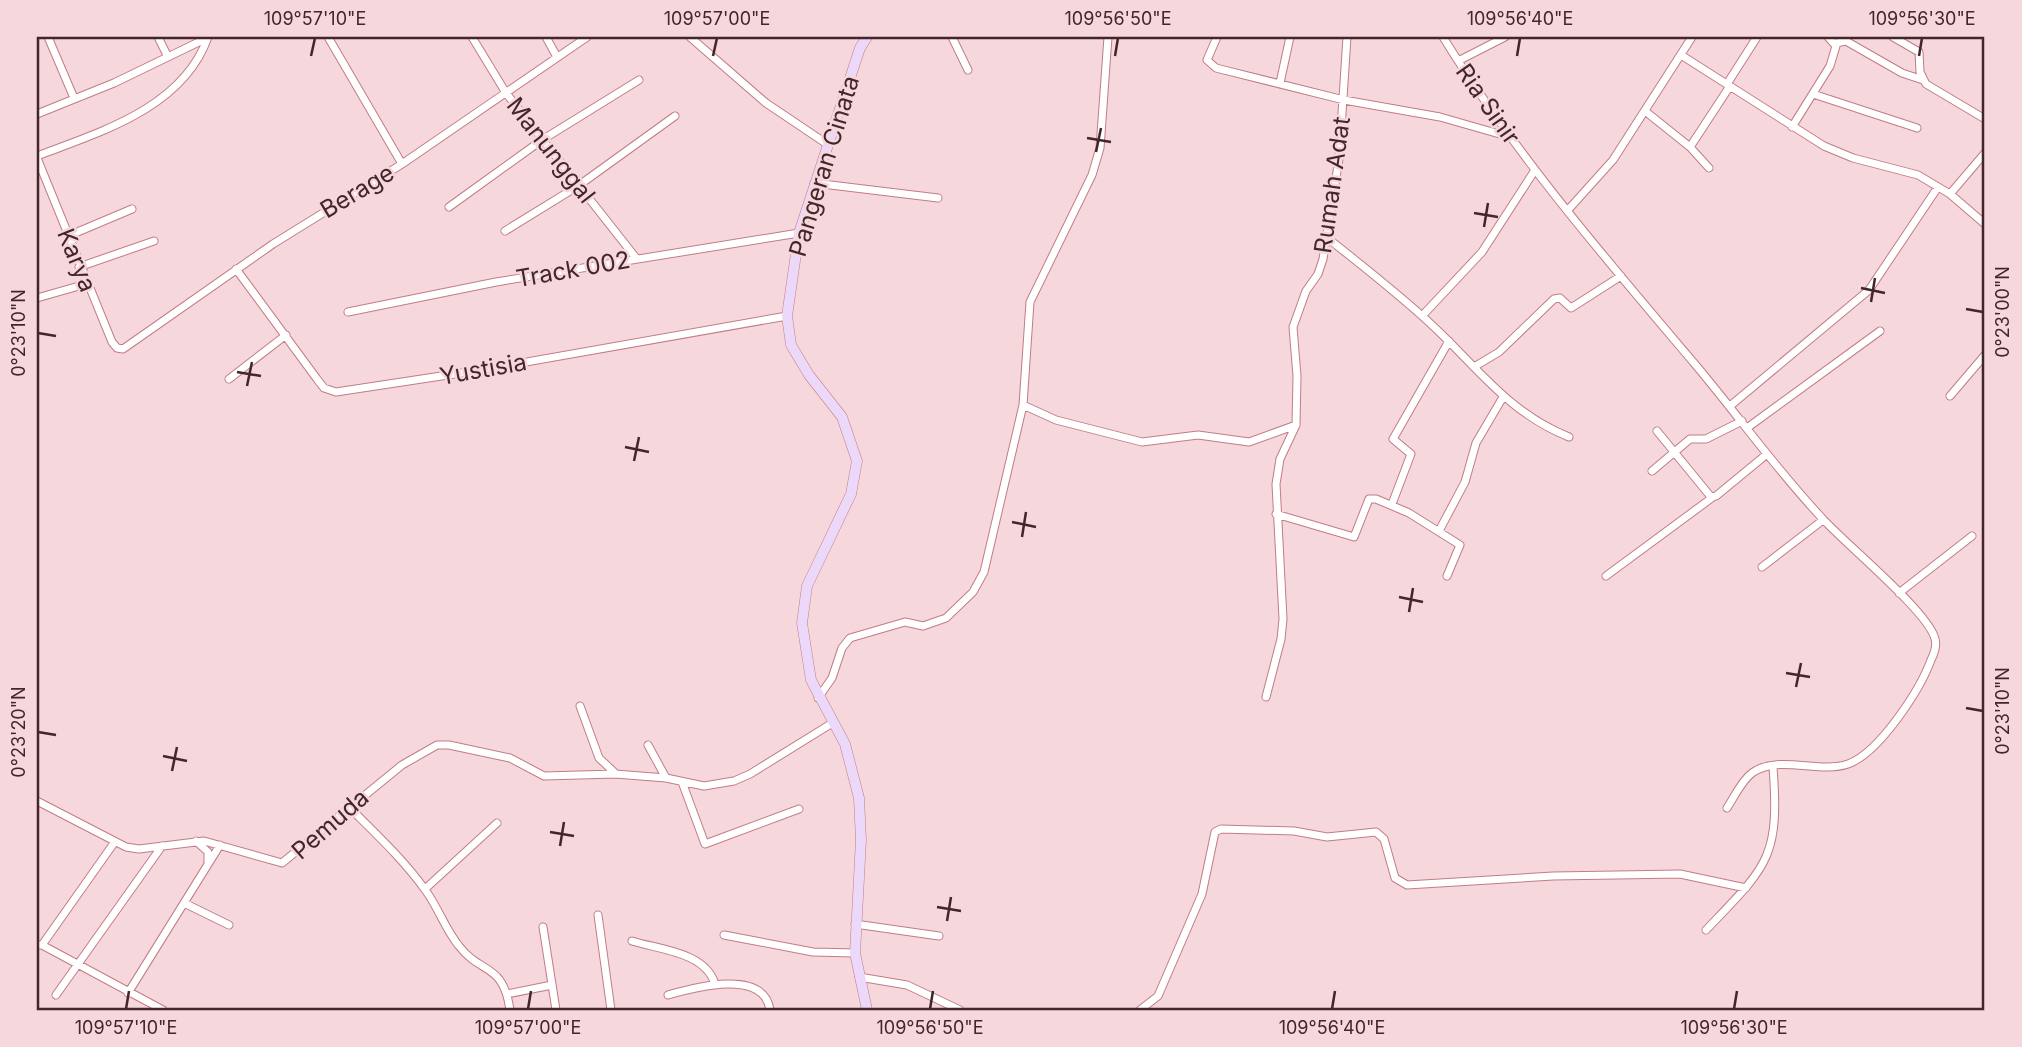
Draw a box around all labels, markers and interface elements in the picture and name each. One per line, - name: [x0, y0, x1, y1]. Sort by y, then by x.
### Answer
- text: 109°57'10"E: [264, 8, 366, 29]
- text: 109°57'00"E: [664, 8, 770, 29]
- text: 109°56'50"E: [1064, 8, 1172, 29]
- text: 109°56'40"E: [1467, 8, 1573, 29]
- text: 109°56'30"E: [1868, 8, 1976, 29]
- street label: Ria Sinir: [1450, 58, 1526, 150]
- street label: Pangeran Cinata: [783, 72, 865, 260]
- street label: Manunggal: [501, 91, 601, 209]
- street label: Rumah Adat: [1308, 115, 1356, 255]
- street label: Berage: [315, 158, 399, 224]
- street label: Karya: [51, 224, 103, 296]
- street label: Track 002: [514, 245, 632, 293]
- text: 0°23'00"N: [1992, 266, 2013, 358]
- text: 0°23'10"N: [8, 289, 29, 377]
- street label: Yustisia: [437, 347, 529, 391]
- text: 0°23'10"N: [1992, 667, 2013, 755]
- text: 0°23'20"N: [8, 686, 29, 778]
- street label: Pemuda: [286, 783, 374, 865]
- text: 109°57'10"E: [75, 1017, 177, 1038]
- text: 109°57'00"E: [475, 1017, 581, 1038]
- text: 109°56'50"E: [876, 1017, 984, 1038]
- text: 109°56'40"E: [1279, 1017, 1385, 1038]
- text: 109°56'30"E: [1680, 1017, 1788, 1038]

